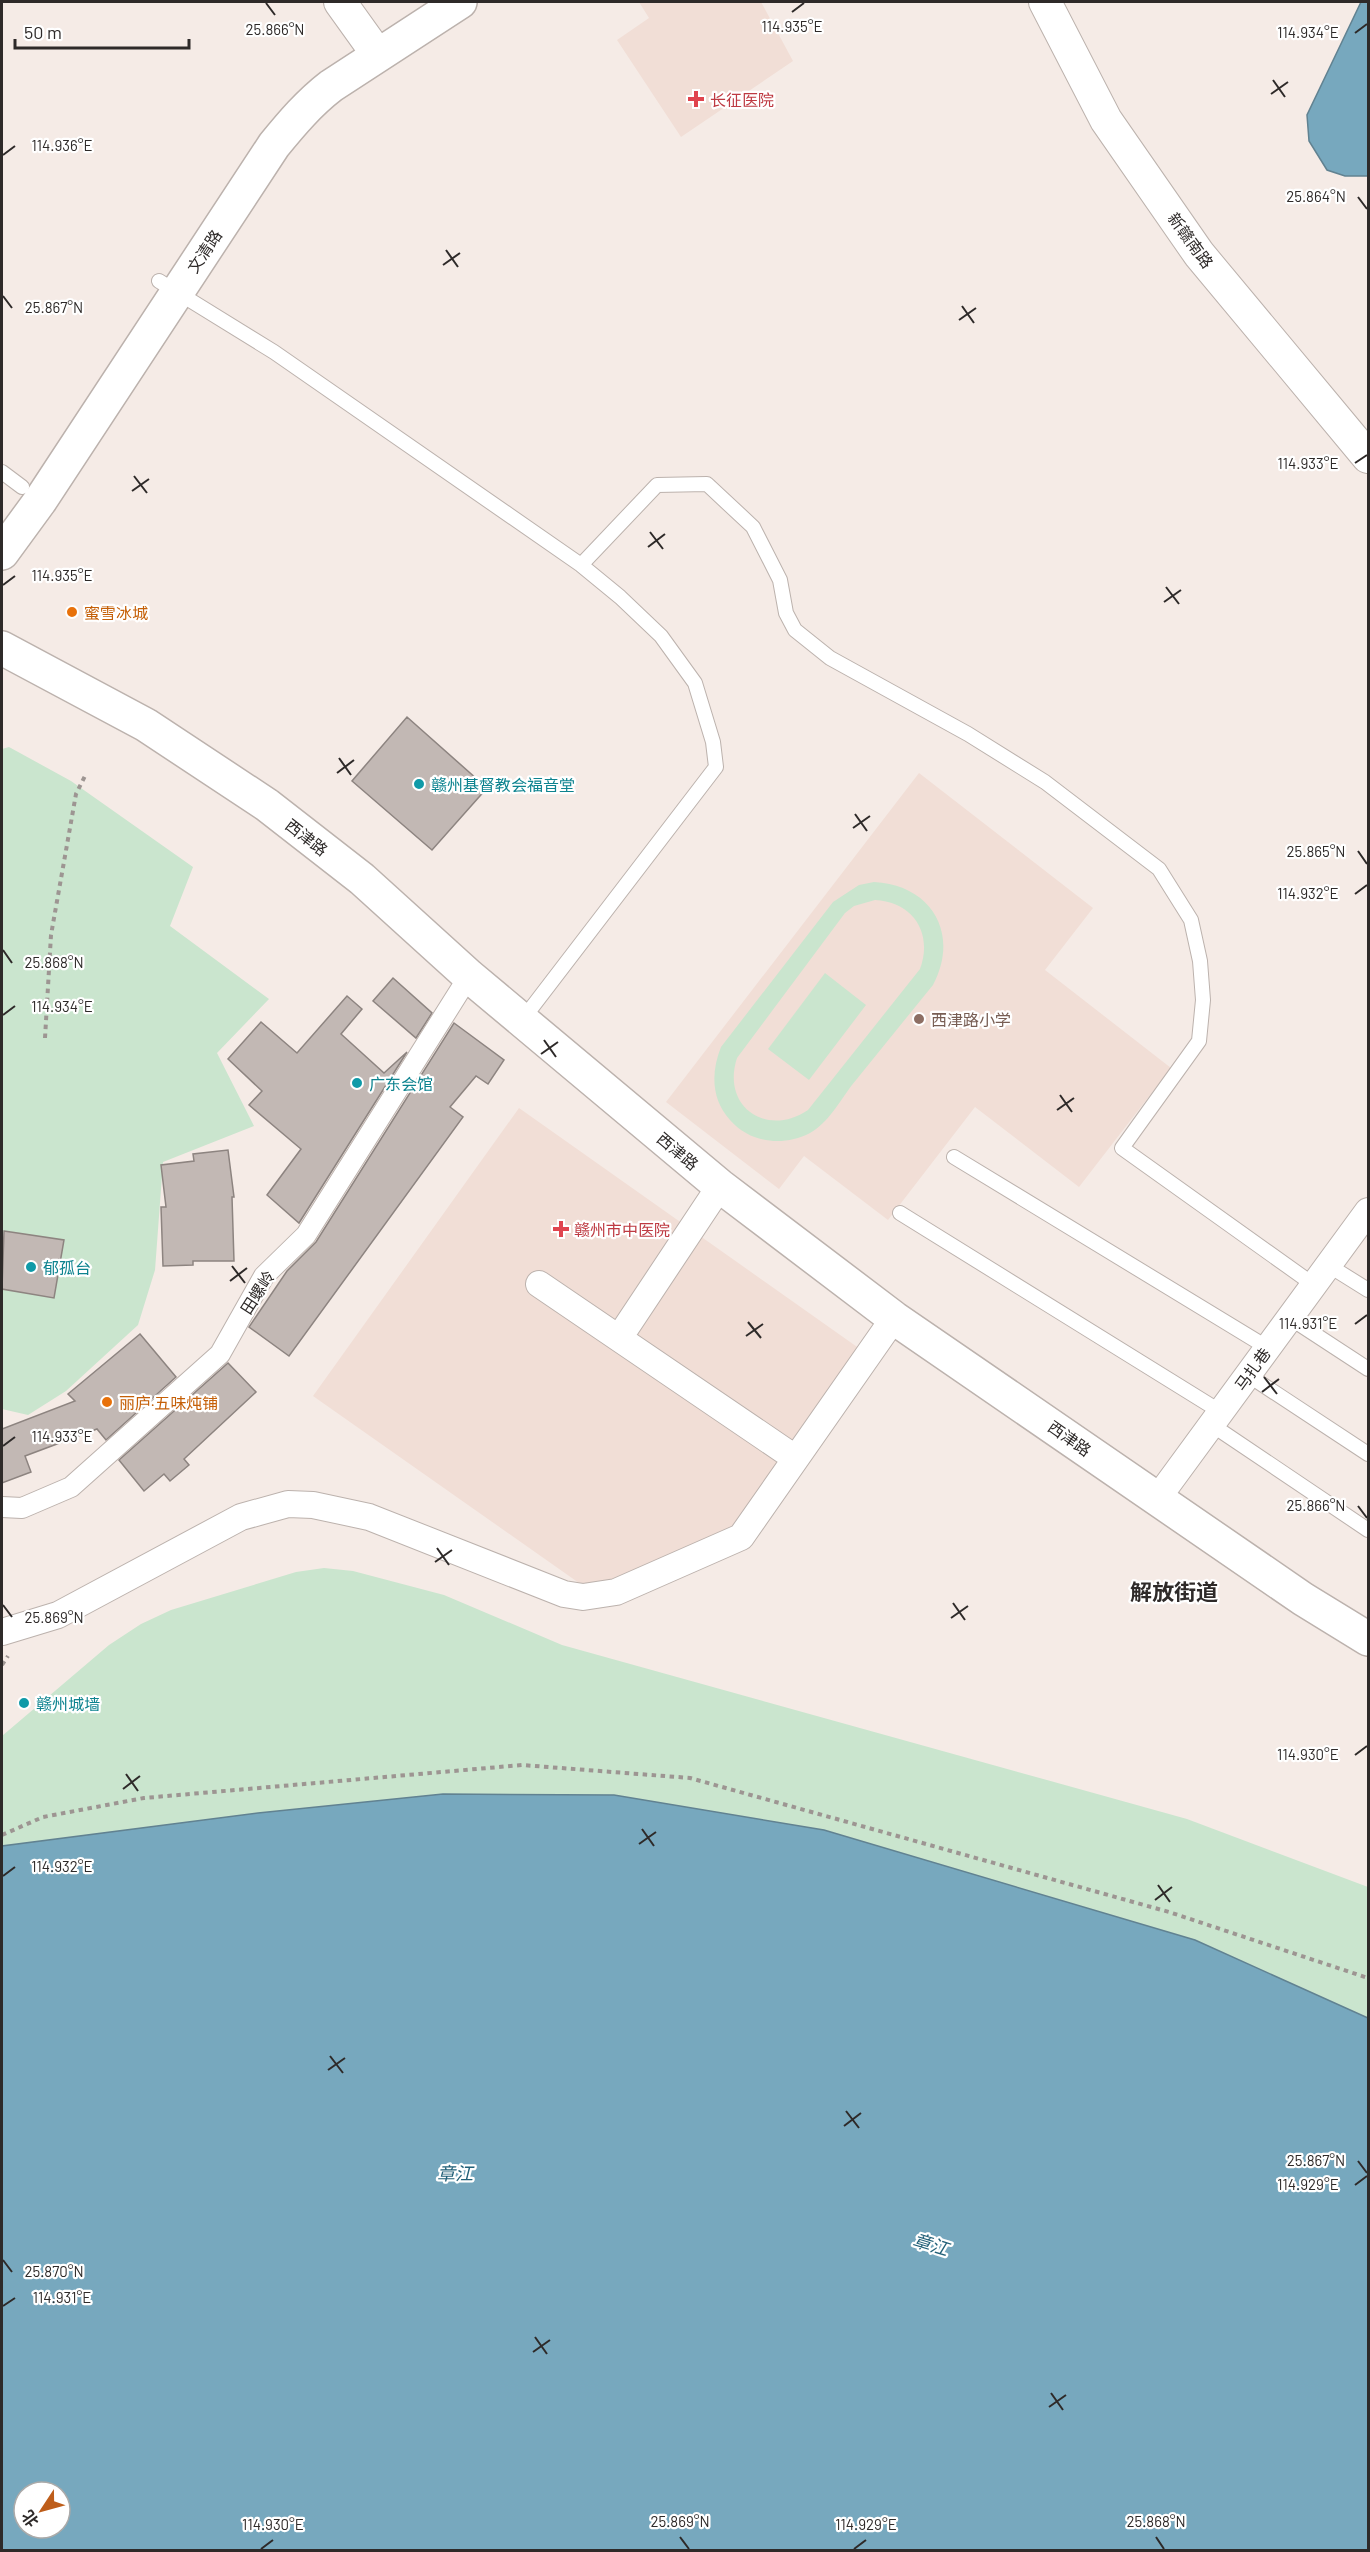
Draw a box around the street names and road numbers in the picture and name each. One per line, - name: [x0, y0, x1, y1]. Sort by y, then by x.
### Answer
- street label: 新赣南路: [1165, 209, 1217, 271]
- street label: 文清路: [183, 226, 225, 276]
- street label: 西津路: [282, 815, 332, 859]
- street label: 西津路: [654, 1128, 702, 1174]
- street label: 田螺岭: [236, 1267, 278, 1317]
- street label: 马扎巷: [1230, 1344, 1274, 1394]
- street label: 西津路: [1045, 1416, 1095, 1460]

